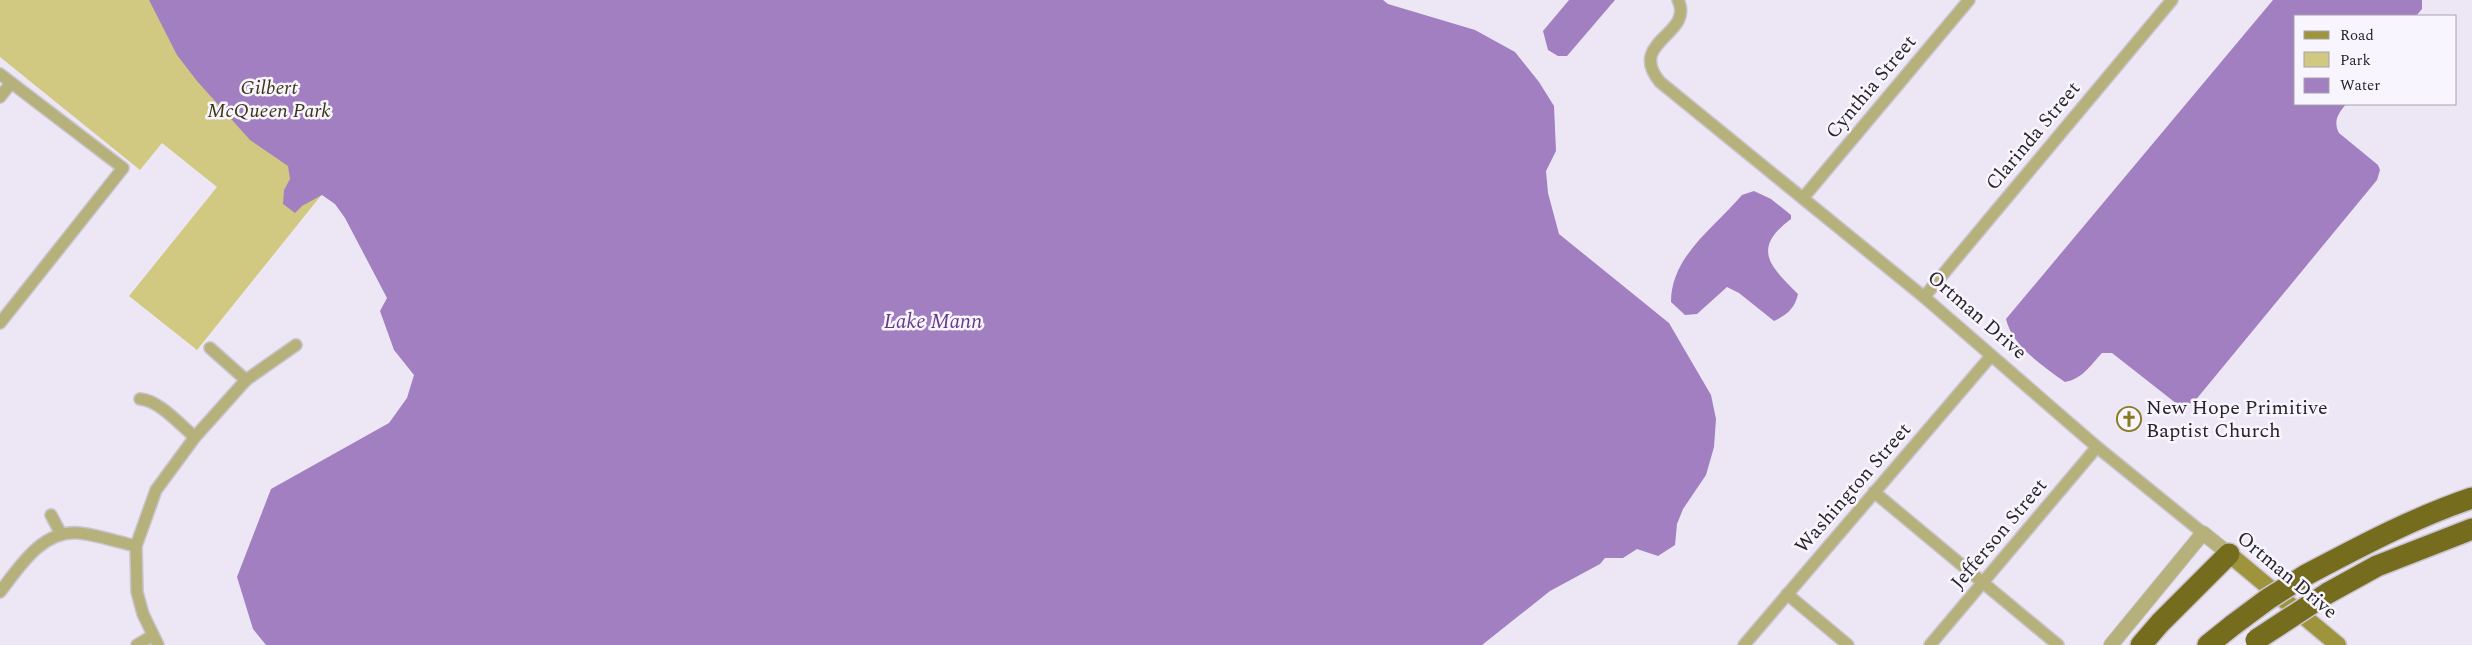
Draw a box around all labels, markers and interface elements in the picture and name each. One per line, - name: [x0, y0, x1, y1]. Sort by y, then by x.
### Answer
- legend: [2294, 15, 2457, 105]
- text: Road: [2340, 24, 2374, 47]
- street label: Cynthia Street: [1818, 28, 1924, 146]
- text: Park: [2340, 49, 2371, 72]
- park label: Gilbert McQueen Park: [207, 73, 331, 126]
- text: Water: [2340, 74, 2380, 97]
- street label: Clarinda Street: [1978, 75, 2088, 197]
- street label: Ortman Drive: [1920, 263, 2034, 367]
- water label: Lake Mann: [884, 306, 982, 338]
- place label: New Hope Primitive Baptist Church: [2146, 393, 2328, 446]
- church icon: New Hope Primitive Baptist Church: [2116, 406, 2142, 432]
- street label: Washington Street: [1788, 416, 1918, 560]
- street label: Jefferson Street: [1943, 472, 2055, 596]
- street label: Ortman Drive: [2230, 524, 2344, 626]

